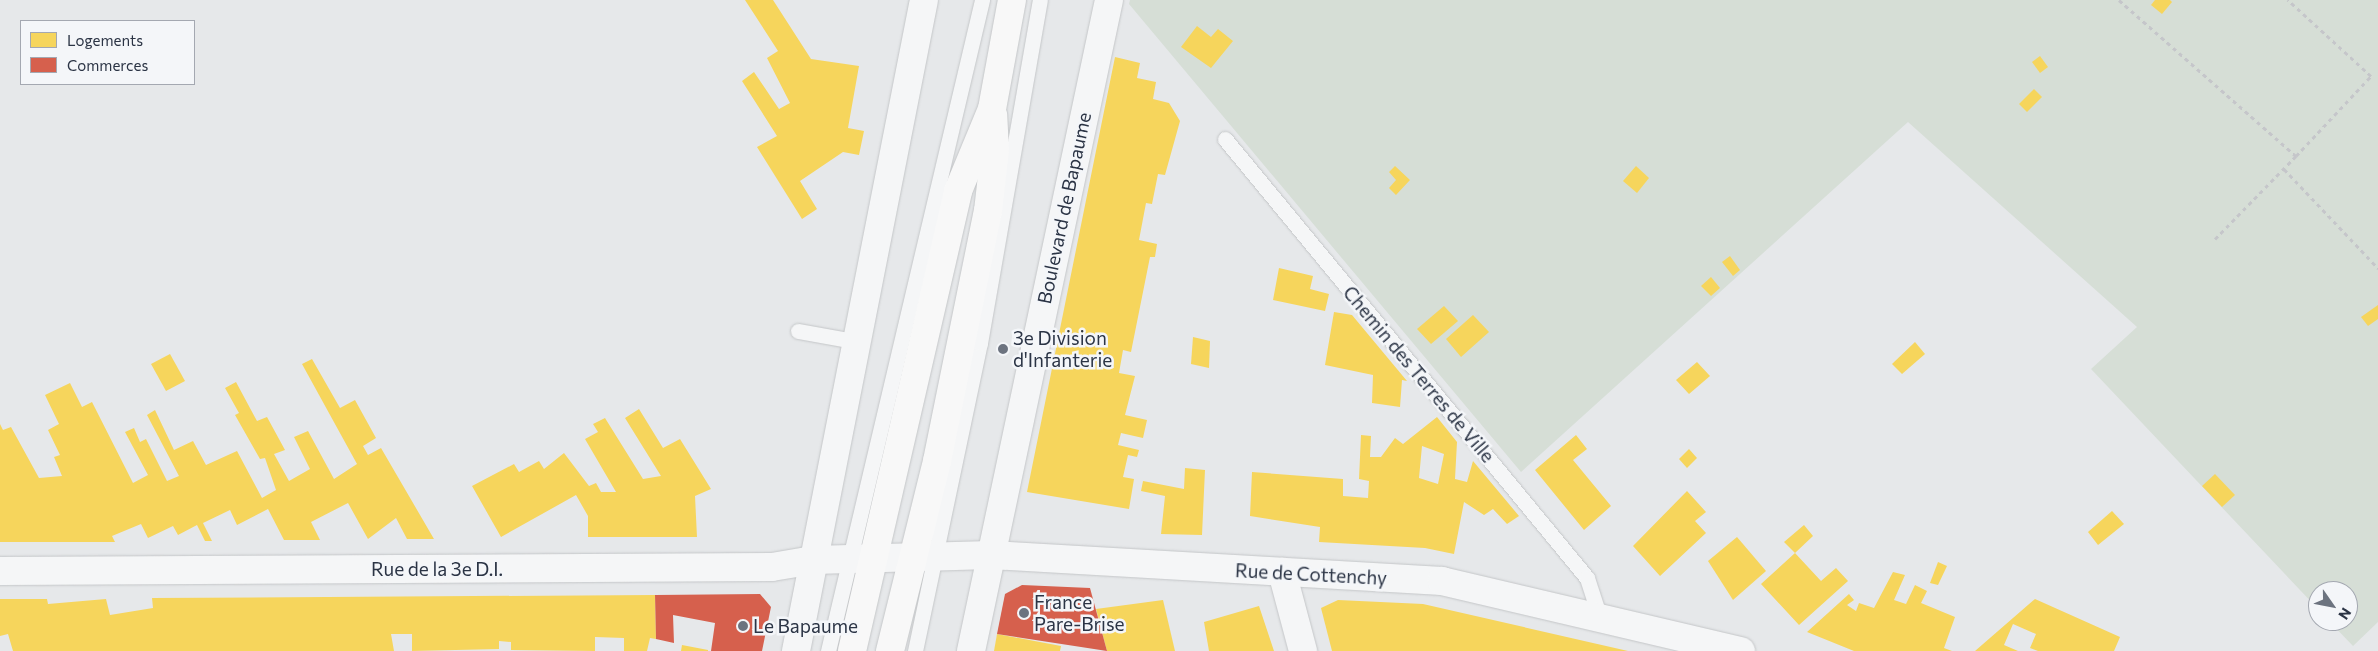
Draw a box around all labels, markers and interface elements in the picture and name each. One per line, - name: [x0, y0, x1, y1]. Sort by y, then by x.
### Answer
- legend: [20, 20, 195, 85]
- text: Logements: [67, 31, 143, 49]
- text: Commerces: [67, 56, 148, 74]
- street label: Boulevard de Bapaume: [1033, 110, 1095, 306]
- street label: Chemin des Terres de Ville: [1338, 281, 1500, 467]
- place label: 3e Division d'Infanterie: [1013, 327, 1112, 371]
- marker: 3e Division d'Infanterie: [997, 343, 1009, 355]
- street label: Rue de la 3e D.I.: [371, 558, 503, 580]
- street label: Rue de Cottenchy: [1235, 559, 1387, 589]
- north arrow: [2308, 581, 2358, 631]
- place label: France Pare-Brise: [1034, 591, 1125, 635]
- text: N: [2335, 605, 2355, 623]
- marker: France Pare-Brise: [1018, 607, 1030, 619]
- place label: Le Bapaume: [753, 615, 858, 637]
- marker: Le Bapaume: [737, 620, 749, 632]

